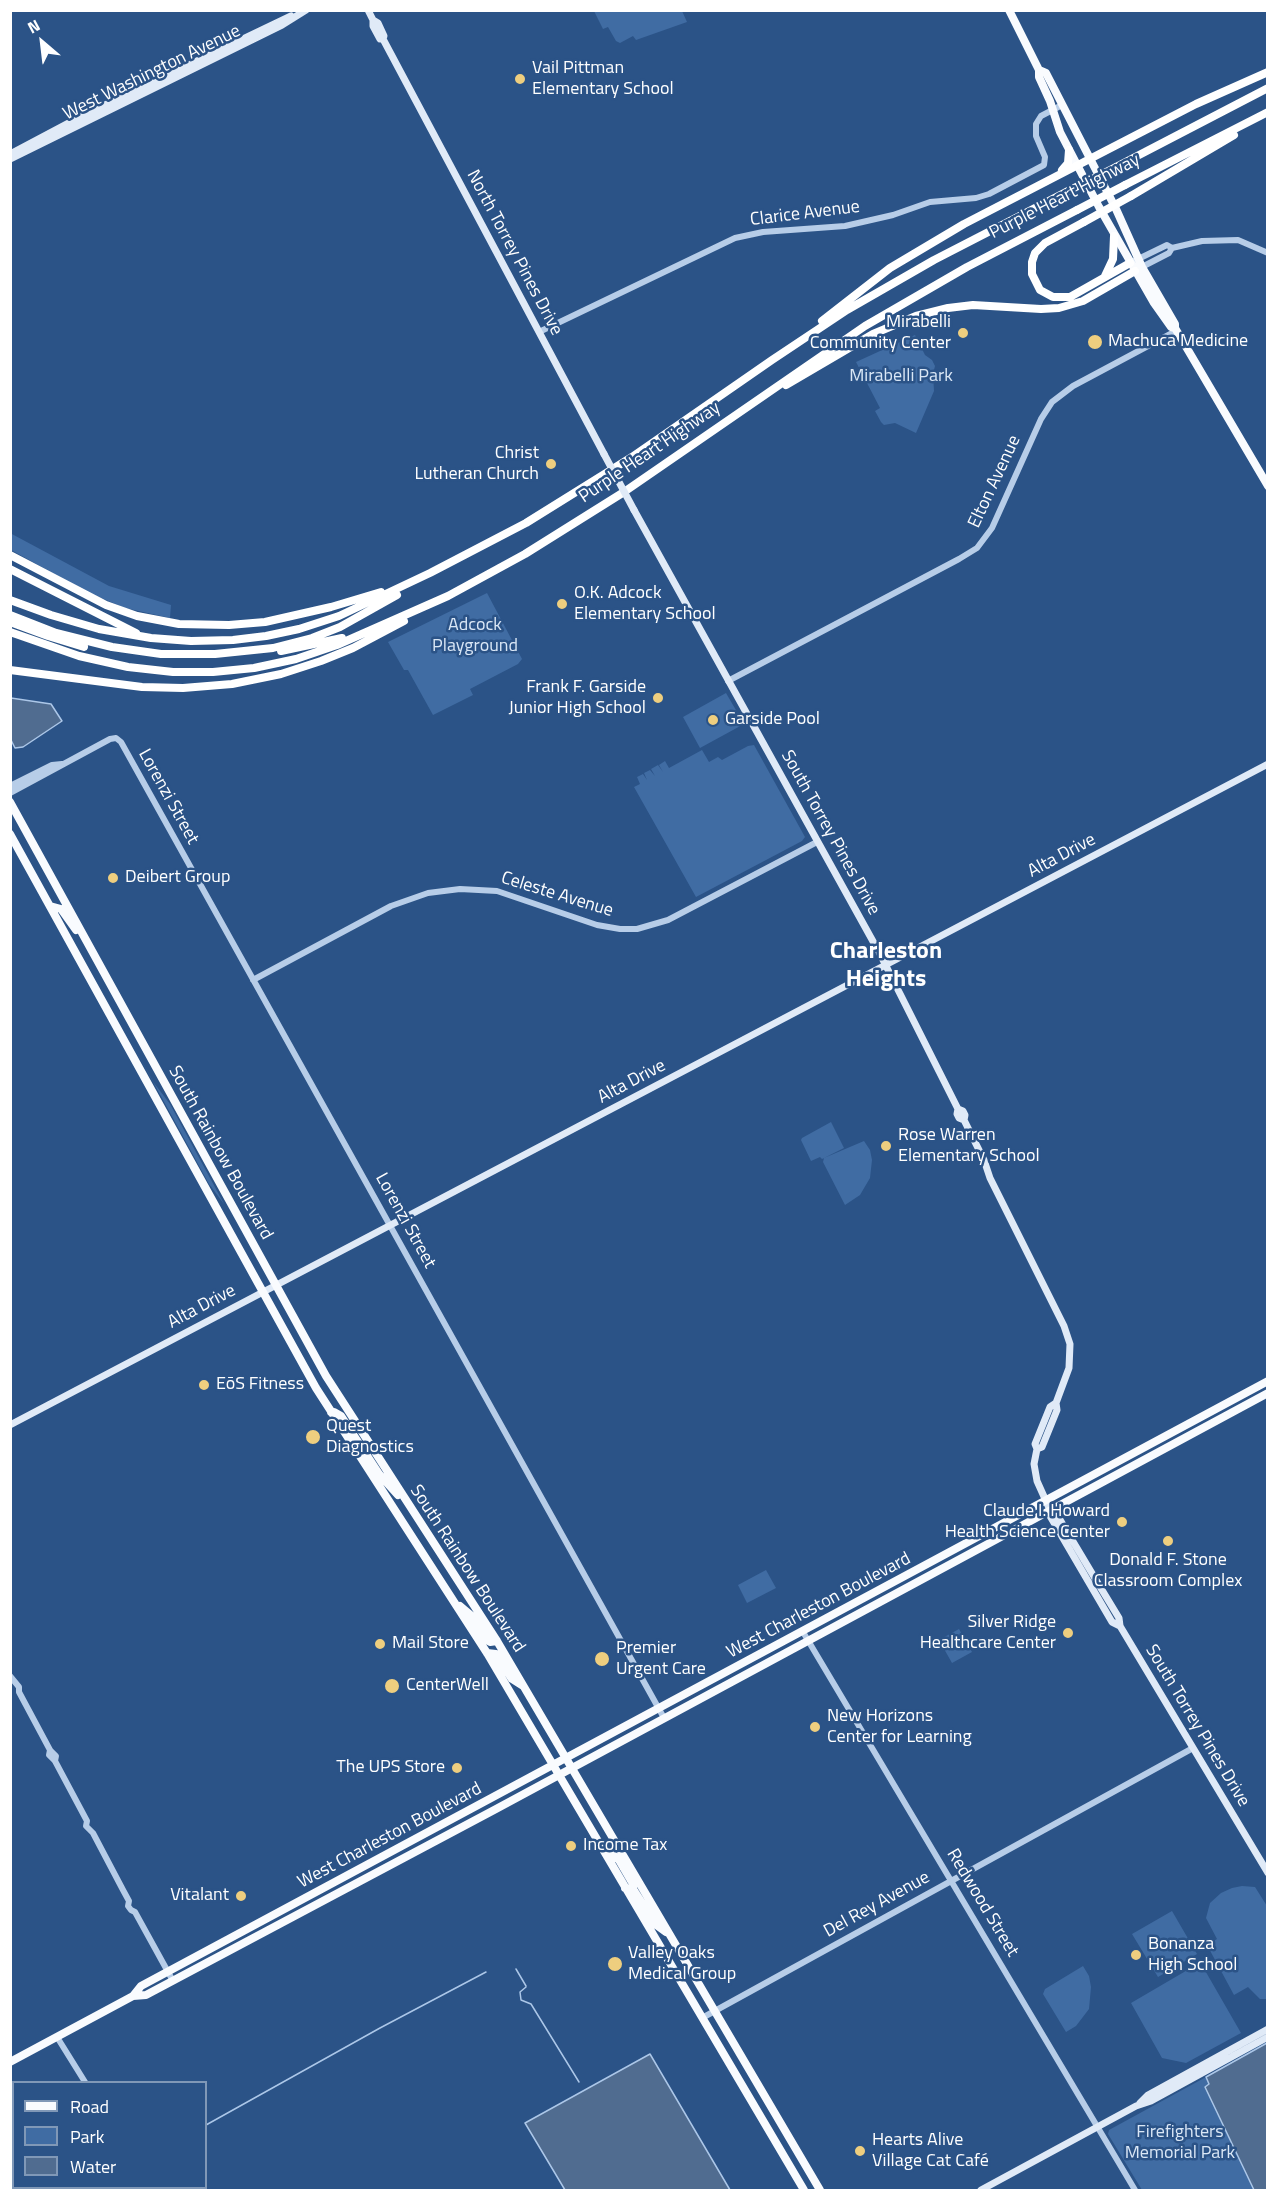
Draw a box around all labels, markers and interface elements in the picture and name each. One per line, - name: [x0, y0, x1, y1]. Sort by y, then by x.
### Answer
- north arrow: [12, 12, 72, 72]
- text: N: [23, 13, 44, 39]
- street label: West Washington Avenue: [60, 21, 244, 125]
- place label: Vail Pittman Elementary School: [532, 58, 674, 100]
- marker: Vail Pittman Elementary School: [513, 72, 527, 86]
- street label: Purple Heart Highway: [986, 150, 1144, 244]
- street label: North Torrey Pines Drive: [461, 167, 567, 339]
- street label: Clarice Avenue: [749, 197, 861, 231]
- place label: Mirabelli Community Center: [810, 312, 951, 354]
- marker: Mirabelli Community Center: [956, 326, 970, 340]
- place label: Machuca Medicine: [1108, 331, 1248, 353]
- marker: Machuca Medicine: [1086, 333, 1104, 351]
- park label: Mirabelli Park: [849, 366, 953, 388]
- street label: Purple Heart Highway: [575, 398, 725, 508]
- street label: Elton Avenue: [964, 432, 1026, 532]
- place label: Christ Lutheran Church: [414, 443, 539, 486]
- marker: Christ Lutheran Church: [544, 457, 558, 471]
- place label: O.K. Adcock Elementary School: [574, 583, 716, 626]
- marker: O.K. Adcock Elementary School: [555, 597, 569, 611]
- park label: Adcock Playground: [432, 615, 518, 658]
- place label: Frank F. Garside Junior High School: [509, 677, 646, 720]
- marker: Frank F. Garside Junior High School: [651, 691, 665, 705]
- place label: Garside Pool: [725, 709, 820, 731]
- marker: Garside Pool: [706, 713, 720, 727]
- street label: Lorenzi Street: [133, 746, 203, 848]
- street label: South Torrey Pines Drive: [776, 747, 884, 919]
- street label: Alta Drive: [1024, 829, 1100, 883]
- place label: Deibert Group: [125, 867, 230, 889]
- street label: Celeste Avenue: [498, 868, 616, 922]
- marker: Deibert Group: [106, 871, 120, 885]
- district label: Charleston Heights: [830, 938, 942, 994]
- street label: Alta Drive: [594, 1055, 670, 1109]
- street label: South Rainbow Boulevard: [163, 1062, 277, 1244]
- place label: Rose Warren Elementary School: [898, 1125, 1040, 1168]
- marker: Rose Warren Elementary School: [879, 1139, 893, 1153]
- street label: Lorenzi Street: [370, 1170, 440, 1272]
- street label: Alta Drive: [164, 1280, 240, 1334]
- place label: EōS Fitness: [216, 1374, 304, 1396]
- marker: EōS Fitness: [197, 1378, 211, 1392]
- place label: Quest Diagnostics: [326, 1416, 414, 1458]
- marker: Quest Diagnostics: [304, 1428, 322, 1446]
- street label: South Rainbow Boulevard: [405, 1481, 529, 1657]
- place label: Claude I. Howard Health Science Center: [945, 1501, 1110, 1544]
- marker: Claude I. Howard Health Science Center: [1115, 1515, 1129, 1529]
- marker: Donald F. Stone Classroom Complex: [1161, 1534, 1175, 1548]
- street label: West Charleston Boulevard: [723, 1548, 915, 1664]
- place label: Donald F. Stone Classroom Complex: [1094, 1550, 1242, 1592]
- place label: Silver Ridge Healthcare Center: [920, 1612, 1056, 1654]
- marker: Silver Ridge Healthcare Center: [1061, 1626, 1075, 1640]
- place label: Mail Store: [392, 1633, 469, 1655]
- marker: Mail Store: [373, 1637, 387, 1651]
- place label: Premier Urgent Care: [616, 1638, 706, 1680]
- street label: South Torrey Pines Drive: [1140, 1641, 1254, 1811]
- marker: Premier Urgent Care: [593, 1650, 611, 1668]
- place label: CenterWell: [406, 1675, 489, 1697]
- marker: CenterWell: [383, 1677, 401, 1695]
- place label: New Horizons Center for Learning: [827, 1706, 972, 1748]
- marker: New Horizons Center for Learning: [808, 1720, 822, 1734]
- place label: The UPS Store: [336, 1757, 445, 1779]
- marker: The UPS Store: [450, 1761, 464, 1775]
- street label: West Charleston Boulevard: [294, 1778, 486, 1894]
- place label: Income Tax: [583, 1835, 667, 1857]
- marker: Income Tax: [564, 1839, 578, 1853]
- street label: Redwood Street: [941, 1845, 1023, 1961]
- street label: Del Rey Avenue: [820, 1867, 934, 1943]
- place label: Vitalant: [170, 1885, 229, 1907]
- marker: Vitalant: [234, 1889, 248, 1903]
- place label: Bonanza High School: [1148, 1934, 1237, 1976]
- place label: Valley Oaks Medical Group: [628, 1943, 736, 1986]
- marker: Bonanza High School: [1129, 1948, 1143, 1962]
- marker: Valley Oaks Medical Group: [606, 1955, 624, 1973]
- legend: [12, 2081, 207, 2189]
- text: Road: [70, 2093, 109, 2120]
- park label: Firefighters Memorial Park: [1125, 2122, 1235, 2164]
- text: Park: [70, 2123, 104, 2150]
- place label: Hearts Alive Village Cat Café: [872, 2130, 989, 2172]
- marker: Hearts Alive Village Cat Café: [853, 2144, 867, 2158]
- text: Water: [70, 2153, 116, 2180]

